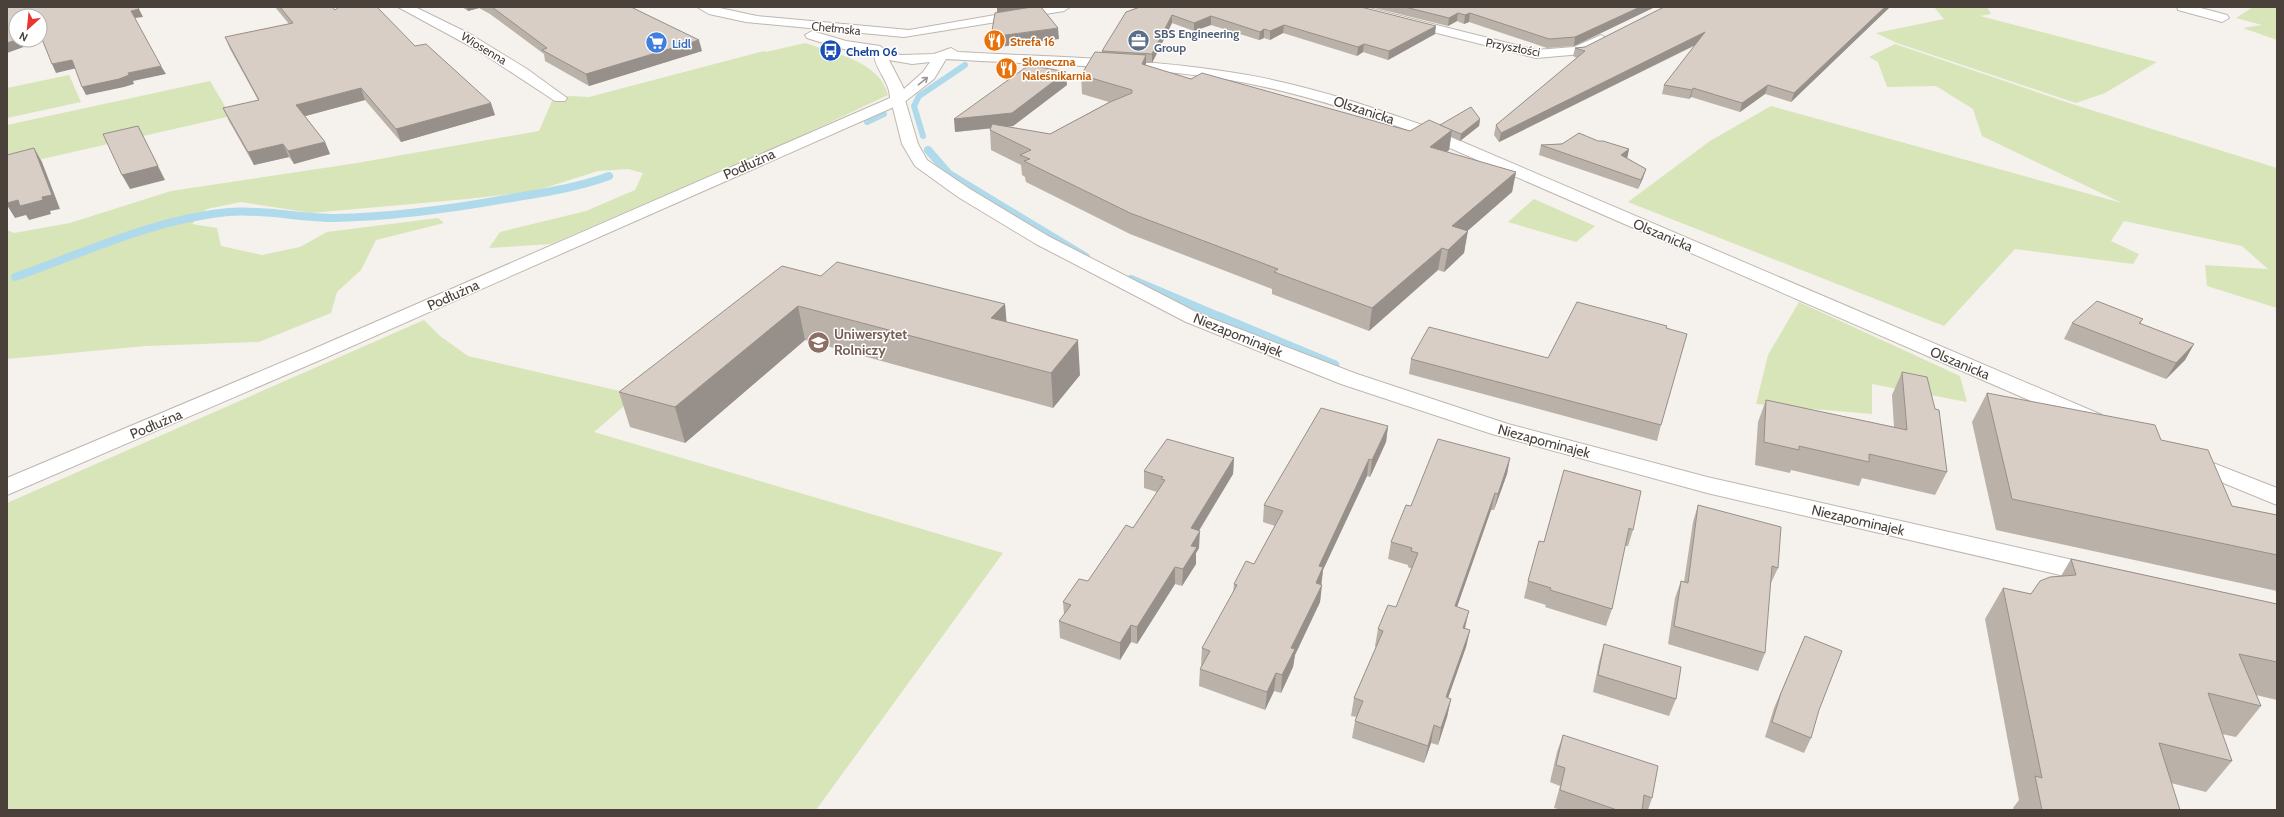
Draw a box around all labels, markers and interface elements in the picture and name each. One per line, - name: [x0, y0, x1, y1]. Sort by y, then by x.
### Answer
- north arrow: [8, 8, 48, 48]
- street label: Chełmska: [811, 18, 862, 38]
- place label: SBS Engineering Group: [1154, 26, 1239, 55]
- office icon: SBS Engineering Group: [1126, 27, 1152, 53]
- restaurant icon: Strefa 16: [982, 28, 1008, 54]
- text: N: [17, 29, 30, 45]
- street label: Wiosenna: [458, 29, 510, 68]
- supermarket icon: Lidl: [643, 30, 669, 56]
- place label: Strefa 16: [1010, 34, 1055, 49]
- street label: Przyszłości: [1484, 34, 1542, 60]
- place label: Lidl: [672, 36, 691, 51]
- bus stop icon: Chełm 06: [817, 38, 843, 64]
- place label: Chełm 06: [846, 44, 898, 59]
- place label: Słoneczna Naleśnikarnia: [1022, 54, 1091, 83]
- restaurant icon: Słoneczna Naleśnikarnia: [993, 55, 1019, 81]
- one-way arrow: [917, 76, 928, 85]
- street label: Olszanicka: [1331, 92, 1397, 128]
- street label: Podłużna: [720, 144, 778, 183]
- street label: Olszanicka: [1630, 214, 1696, 256]
- street label: Podłużna: [424, 275, 482, 314]
- street label: Niezapominajek: [1191, 309, 1286, 361]
- place label: Uniwersytet Rolniczy: [834, 325, 907, 359]
- school or university icon: Uniwersytet Rolniczy: [805, 329, 831, 355]
- street label: Olszanicka: [1927, 342, 1993, 384]
- street label: Podłużna: [127, 405, 185, 443]
- street label: Niezapominajek: [1496, 420, 1593, 462]
- street label: Niezapominajek: [1810, 501, 1907, 540]

